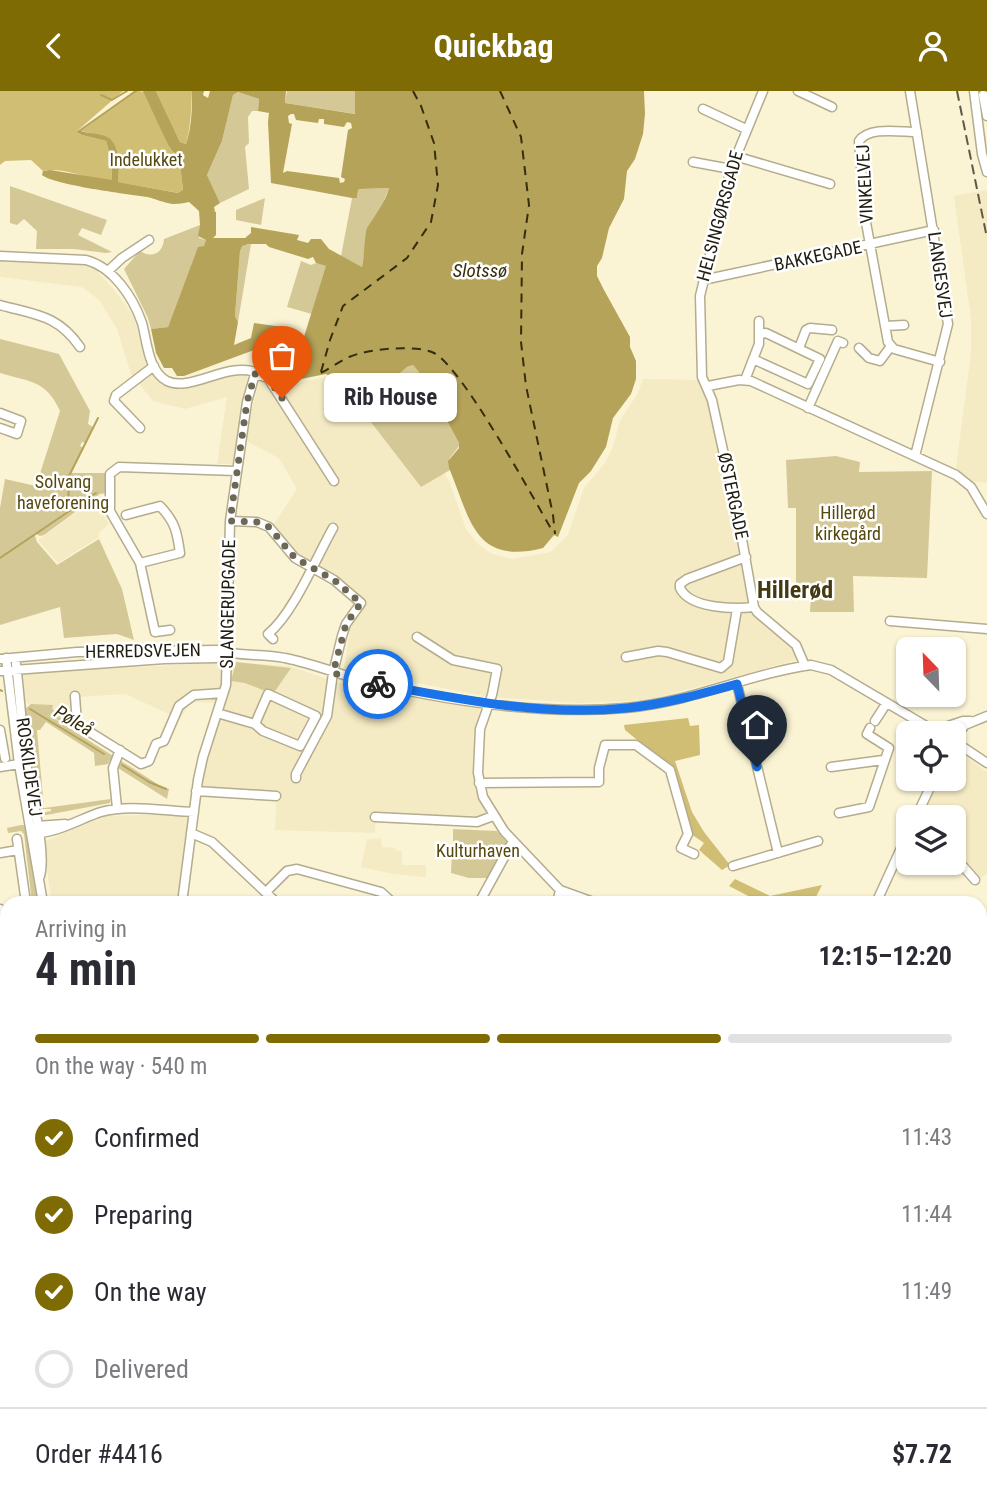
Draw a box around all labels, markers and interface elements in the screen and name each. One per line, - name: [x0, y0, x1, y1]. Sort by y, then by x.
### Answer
- icon: back: [35, 27, 73, 65]
- text: Quickbag: [433, 27, 554, 65]
- icon: person: [914, 27, 952, 65]
- street label: VINKELVEJ: [852, 144, 877, 224]
- street label: HELSINGØRSGADE: [692, 148, 747, 283]
- park label: Indelukket: [109, 149, 183, 170]
- street label: LANGESVEJ: [924, 230, 957, 319]
- street label: BAKKEGADE: [772, 236, 864, 275]
- water label: Slotssø: [453, 259, 507, 282]
- pin: [252, 326, 312, 398]
- icon: bag: [263, 337, 301, 375]
- callout: Rib House: [324, 373, 457, 423]
- text: Rib House: [344, 384, 437, 411]
- street label: ØSTERGADE: [714, 451, 753, 541]
- park label: Solvang haveforening: [17, 471, 109, 513]
- park label: Hillerød kirkegård: [815, 502, 881, 544]
- street label: SLANGERUPGADE: [216, 539, 239, 669]
- district label: Hillerød: [757, 576, 833, 604]
- north arrow: [896, 637, 966, 707]
- map controls: [896, 637, 966, 875]
- street label: HERREDSVEJEN: [85, 639, 201, 662]
- courier: [343, 649, 413, 719]
- icon: bike: [359, 665, 397, 703]
- pin: [727, 695, 787, 767]
- water label: Pøleå: [50, 700, 97, 741]
- icon: home: [738, 706, 776, 744]
- street label: ROSKILDEVEJ: [12, 716, 47, 818]
- button: locate: [896, 721, 966, 791]
- button: layers: [896, 805, 966, 875]
- park label: Kulturhaven: [436, 840, 520, 861]
- text: Arriving in: [35, 916, 127, 943]
- text: 12:15–12:20: [818, 941, 952, 971]
- text: 4 min: [35, 942, 137, 996]
- text: On the way · 540 m: [35, 1053, 207, 1080]
- icon: check: [35, 1119, 73, 1157]
- text: Confirmed: [94, 1123, 200, 1153]
- text: 11:43: [901, 1124, 952, 1151]
- icon: check: [35, 1196, 73, 1234]
- text: Preparing: [94, 1200, 193, 1230]
- text: 11:44: [901, 1201, 952, 1228]
- icon: check: [35, 1273, 73, 1311]
- text: On the way: [94, 1277, 207, 1307]
- text: 11:49: [901, 1278, 952, 1305]
- text: Delivered: [94, 1354, 189, 1384]
- text: Order #4416: [35, 1439, 163, 1469]
- text: $7.72: [892, 1439, 952, 1469]

